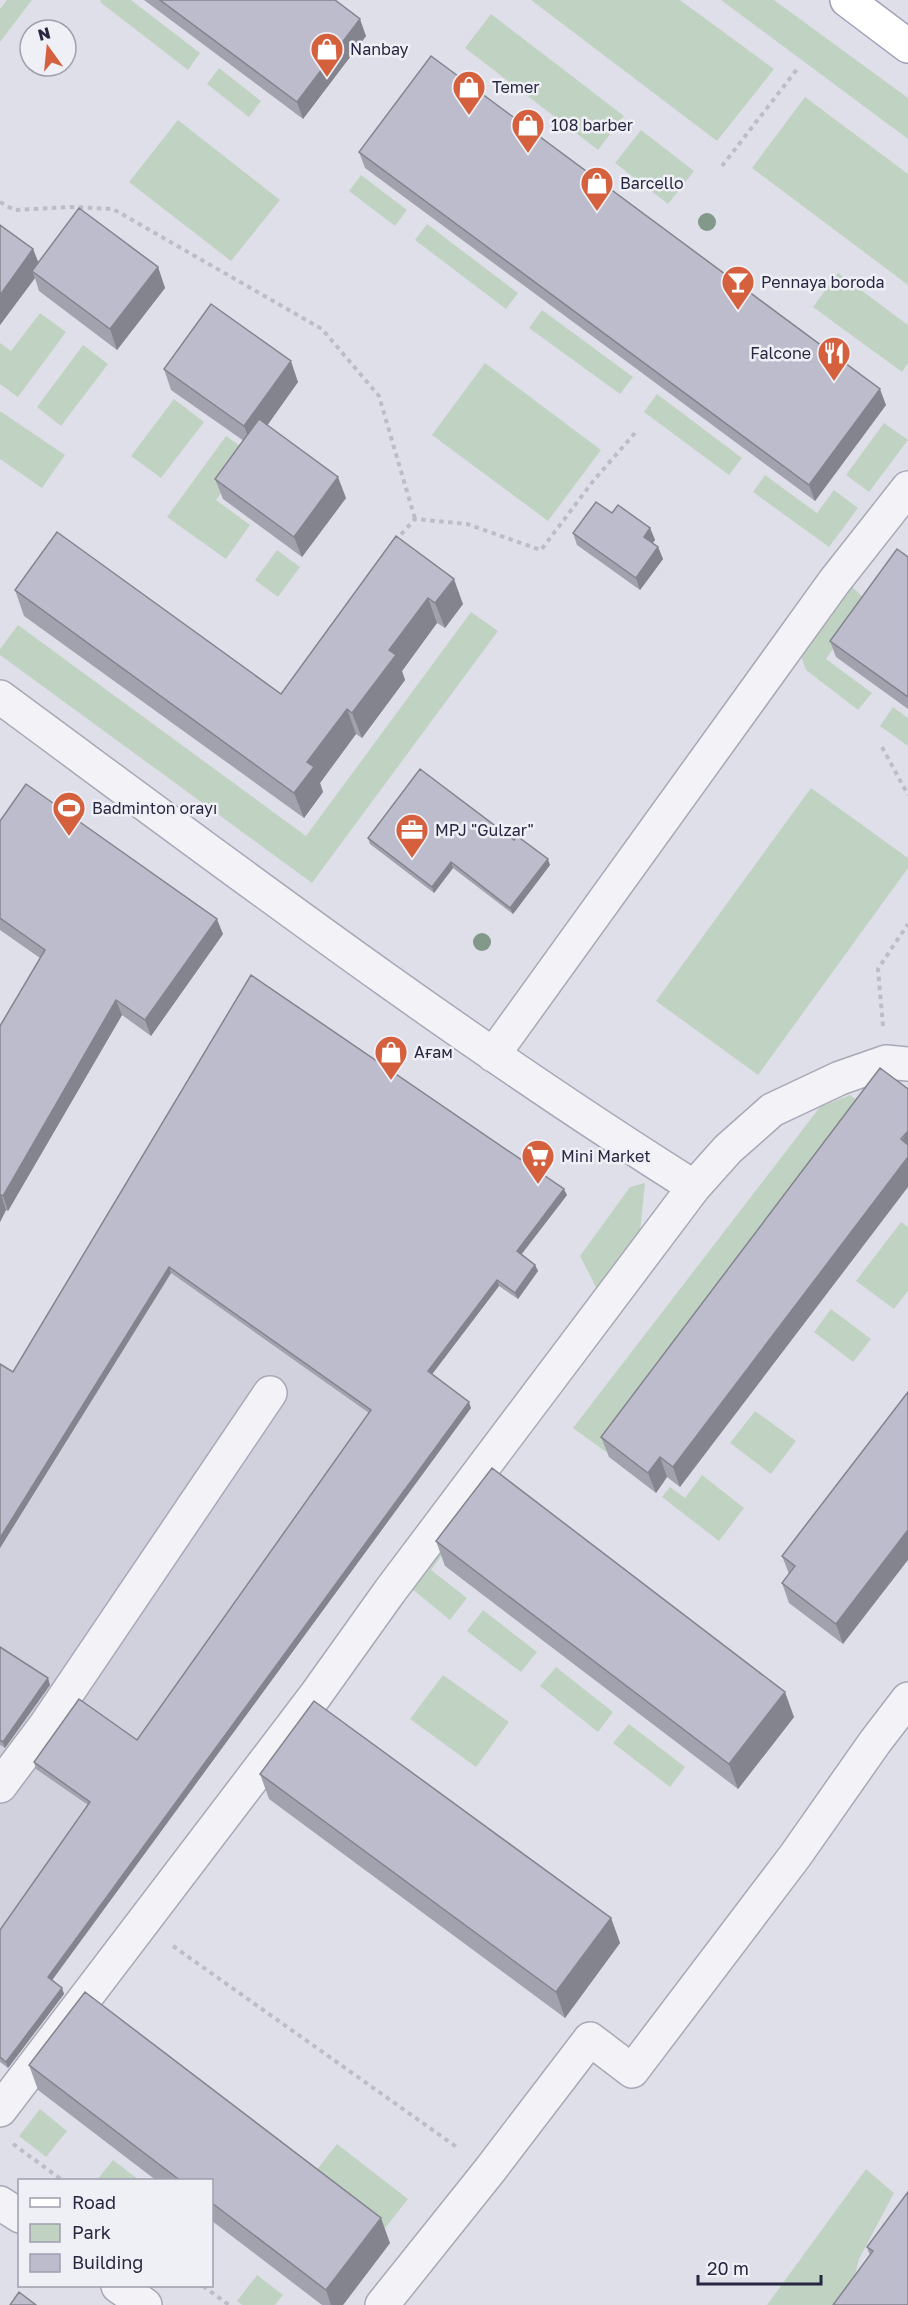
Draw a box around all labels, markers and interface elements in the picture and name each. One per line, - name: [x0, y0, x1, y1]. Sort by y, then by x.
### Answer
- north arrow: [18, 18, 78, 78]
- text: N: [36, 22, 53, 45]
- shop icon: Nanbay: [309, 31, 345, 78]
- place label: Nanbay: [350, 39, 409, 59]
- shop icon: Temer: [451, 69, 487, 116]
- place label: Temer: [492, 77, 539, 97]
- shop icon: 108 barber: [510, 107, 546, 154]
- place label: 108 barber: [551, 115, 633, 135]
- shop icon: Barcello: [579, 165, 615, 212]
- place label: Barcello: [620, 173, 684, 193]
- bar icon: Pennaya boroda: [720, 264, 756, 311]
- place label: Pennaya boroda: [761, 272, 885, 292]
- restaurant icon: Falcone: [816, 335, 852, 382]
- place label: Falcone: [750, 343, 811, 363]
- sports icon: Badminton orayı: [51, 790, 87, 837]
- place label: Badminton orayı: [92, 798, 217, 818]
- office icon: MPJ "Gulzar": [394, 812, 430, 859]
- place label: MPJ "Gulzar": [435, 820, 534, 840]
- shop icon: Ағам: [373, 1034, 409, 1081]
- place label: Ағам: [414, 1042, 453, 1062]
- supermarket icon: Mini Market: [520, 1138, 556, 1185]
- place label: Mini Market: [561, 1146, 651, 1166]
- legend: [18, 2179, 213, 2287]
- text: Road: [72, 2191, 116, 2213]
- text: Park: [72, 2221, 111, 2243]
- scale bar: [698, 2248, 821, 2286]
- text: Building: [72, 2251, 143, 2273]
- text: 20 m: [707, 2257, 749, 2279]

